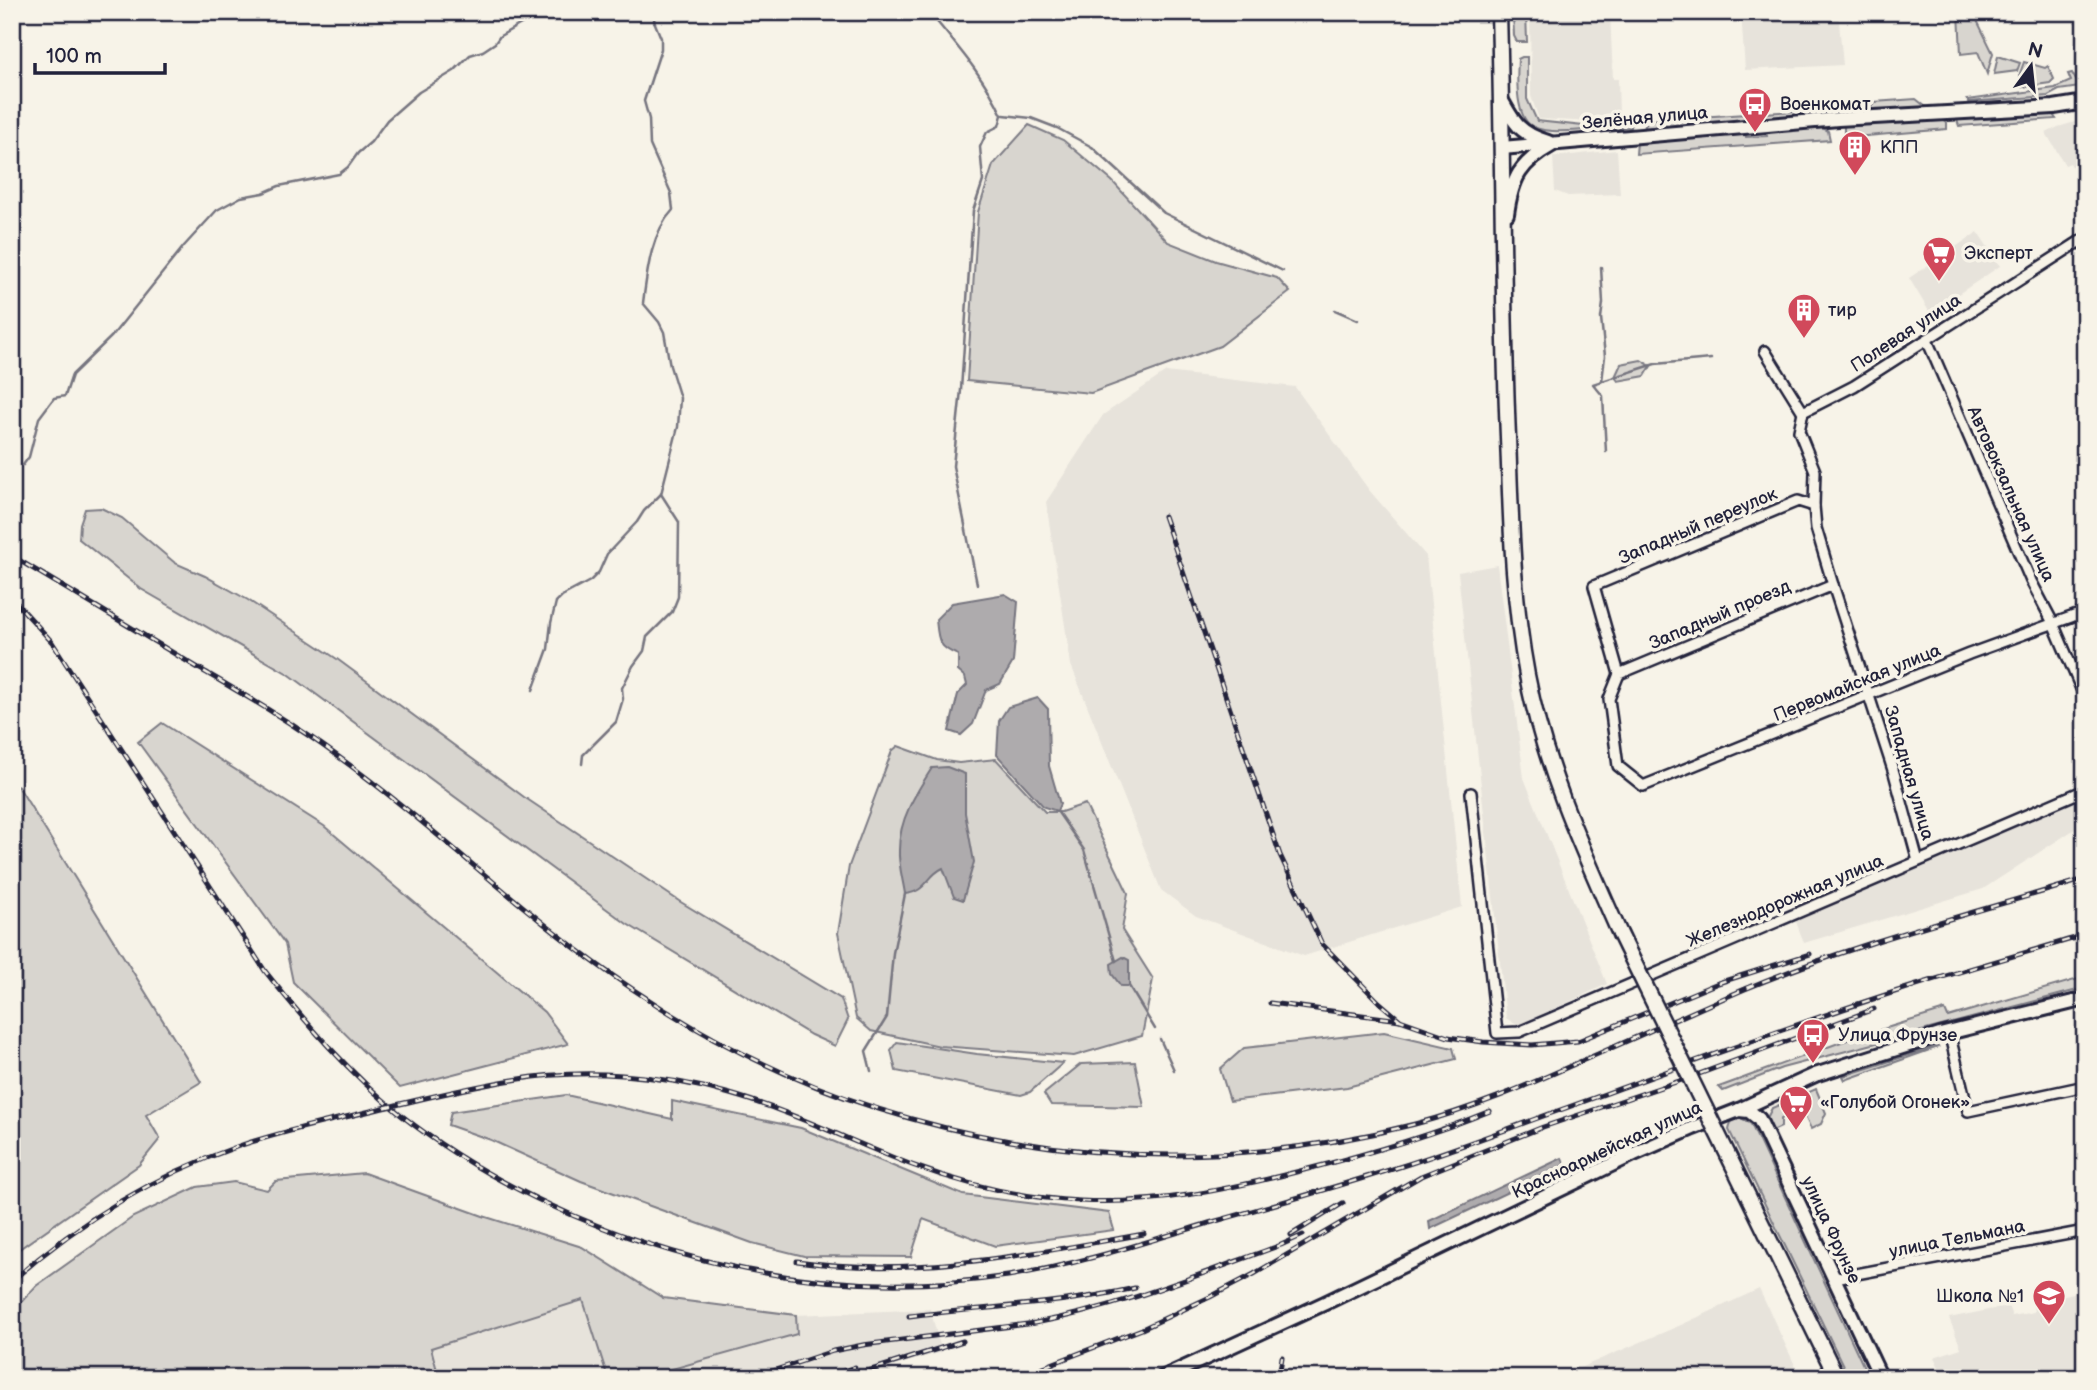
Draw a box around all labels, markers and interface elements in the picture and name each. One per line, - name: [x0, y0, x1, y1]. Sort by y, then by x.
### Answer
- scale bar: [35, 32, 164, 76]
- north arrow: [1996, 32, 2066, 102]
- text: N: [2025, 38, 2045, 64]
- text: 100 m: [46, 44, 102, 69]
- bus stop icon: Военкомат: [1736, 85, 1774, 134]
- place label: Военкомат: [1780, 94, 1871, 115]
- street label: Зелёная улица: [1581, 102, 1709, 134]
- building icon: КПП: [1836, 128, 1874, 177]
- place label: КПП: [1880, 137, 1919, 158]
- supermarket icon: Эксперт: [1920, 234, 1958, 283]
- place label: Эксперт: [1964, 243, 2034, 264]
- street label: Полевая улица: [1847, 289, 1966, 377]
- building icon: тир: [1785, 291, 1823, 340]
- place label: тир: [1828, 300, 1857, 321]
- street label: Автовокзальная улица: [1962, 402, 2059, 585]
- street label: Западный переулок: [1616, 483, 1781, 569]
- street label: Западный проезд: [1646, 576, 1794, 654]
- street label: Первомайская улица: [1770, 640, 1944, 726]
- street label: Западная улица: [1880, 703, 1938, 843]
- street label: Железнодорожная улица: [1684, 850, 1887, 952]
- bus stop icon: Улица Фрунзе: [1794, 1016, 1832, 1065]
- place label: Улица Фрунзе: [1838, 1025, 1957, 1046]
- supermarket icon: «Голубой Огонек»: [1777, 1083, 1815, 1132]
- place label: «Голубой Огонек»: [1820, 1092, 1970, 1113]
- street label: Красноармейская улица: [1509, 1097, 1706, 1203]
- street label: улица Фрунзе: [1797, 1173, 1865, 1287]
- street label: улица Тельмана: [1887, 1215, 2027, 1262]
- school or university icon: Школа №1: [2030, 1277, 2068, 1326]
- place label: Школа №1: [1936, 1286, 2024, 1307]

